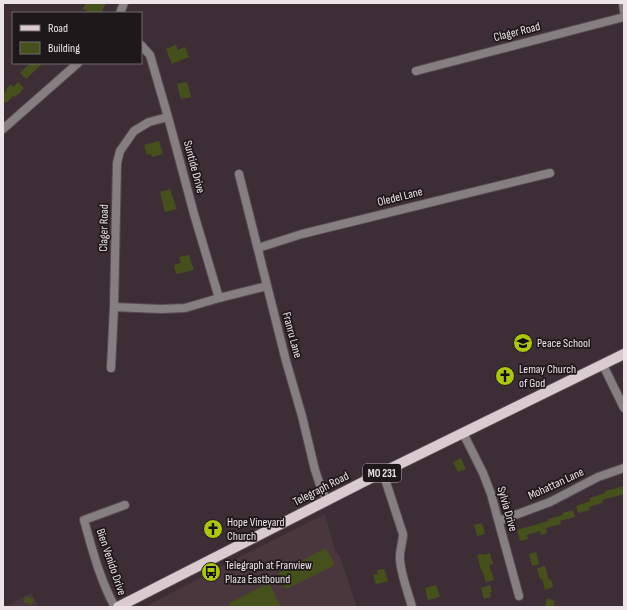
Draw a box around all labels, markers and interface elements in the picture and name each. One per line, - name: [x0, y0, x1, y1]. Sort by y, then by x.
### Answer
- legend: [12, 12, 142, 64]
- street label: Clager Road: [492, 19, 542, 45]
- text: Road: [48, 21, 68, 36]
- text: Building: [48, 41, 80, 56]
- street label: Suntide Drive: [180, 139, 208, 195]
- street label: Oledel Lane: [376, 184, 424, 210]
- street label: Clager Road: [96, 204, 112, 252]
- street label: Franru Lane: [279, 310, 305, 360]
- school or university icon: Peace School: [512, 332, 534, 354]
- place label: Peace School: [537, 336, 590, 351]
- place label: Lemay Church of God: [519, 362, 576, 391]
- church icon: Lemay Church of God: [494, 365, 516, 387]
- road number: MO 231: [363, 464, 401, 482]
- street label: Mohattan Lane: [526, 464, 586, 503]
- street label: Telegraph Road: [291, 469, 351, 509]
- street label: Sylvia Drive: [493, 485, 521, 533]
- place label: Hope Vineyard Church: [227, 515, 285, 544]
- church icon: Hope Vineyard Church: [202, 518, 224, 540]
- street label: Bien Venido Drive: [93, 527, 129, 597]
- place label: Telegraph at Franview Plaza Eastbound: [225, 558, 312, 587]
- bus stop icon: Telegraph at Franview Plaza Eastbound: [200, 561, 222, 583]

